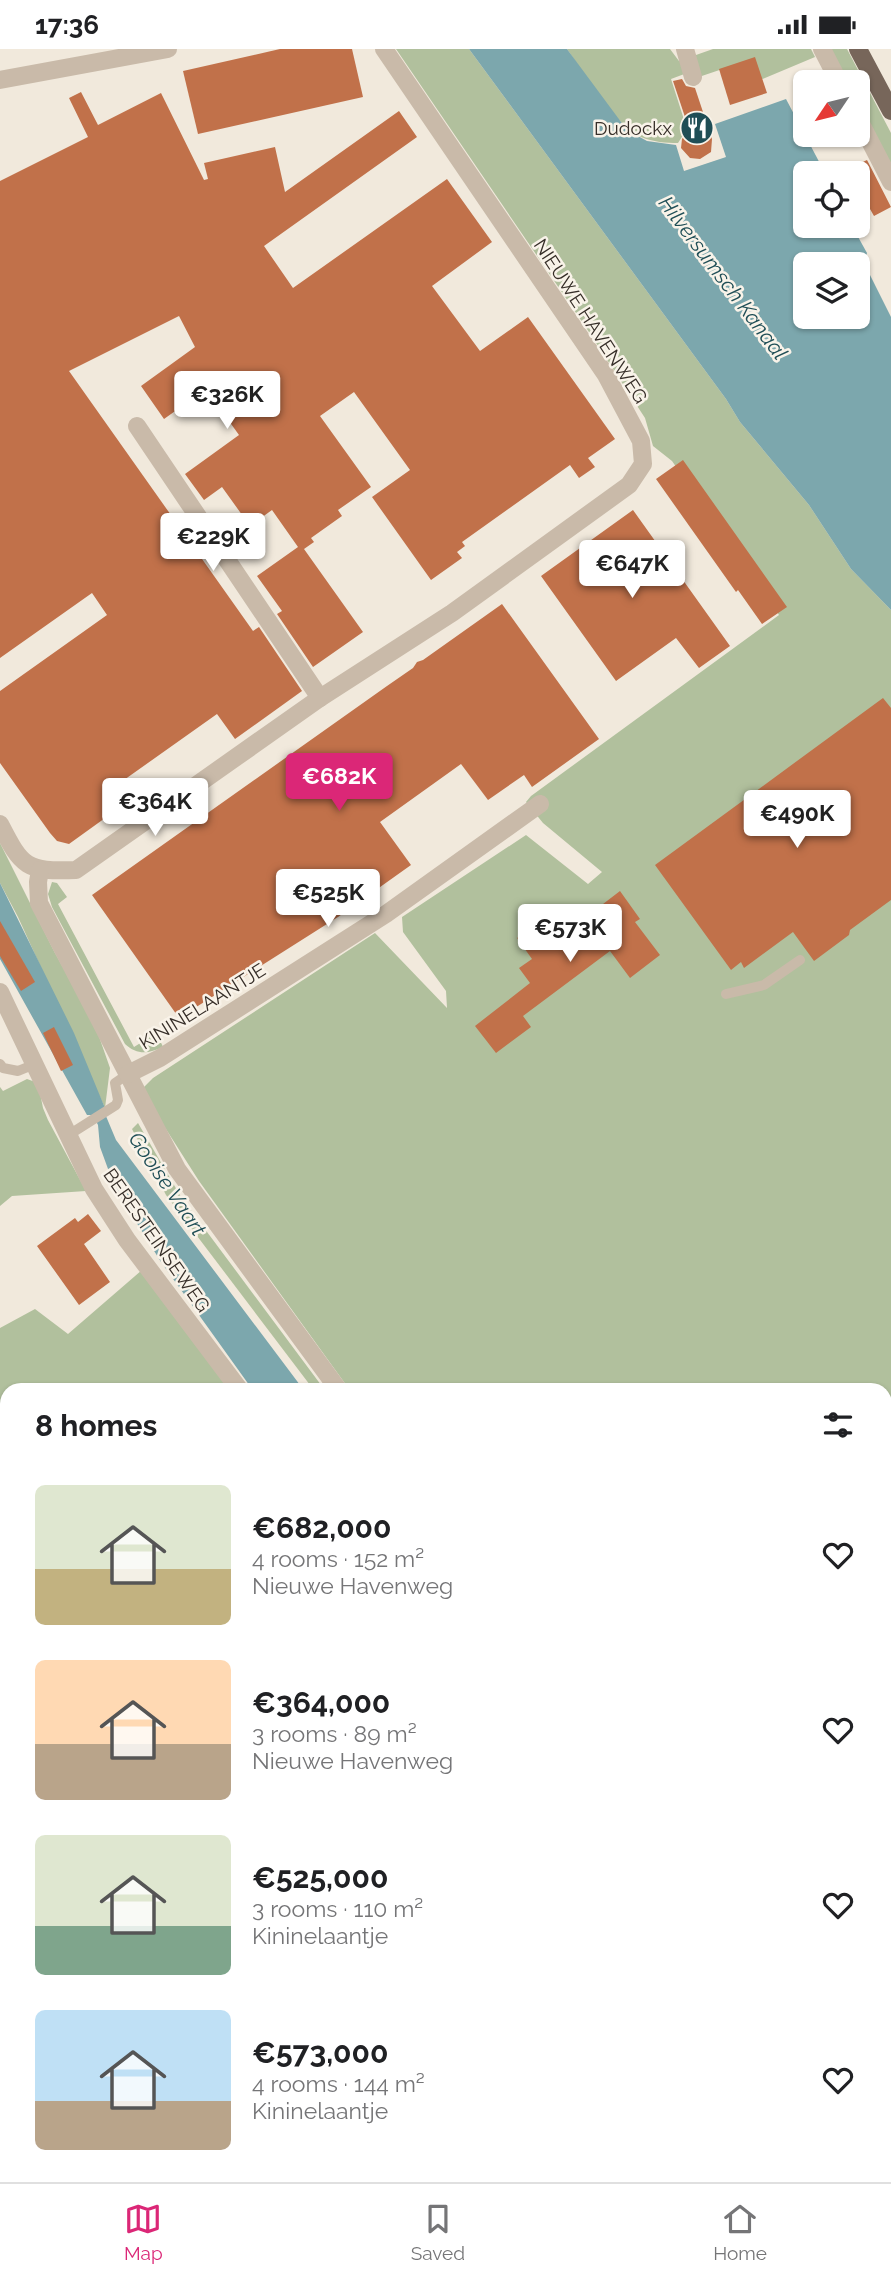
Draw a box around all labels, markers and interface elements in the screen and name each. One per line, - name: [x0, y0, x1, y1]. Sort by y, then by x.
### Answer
- text: 17:36: [35, 10, 99, 40]
- north arrow: [793, 70, 870, 147]
- map controls: [793, 70, 870, 329]
- restaurant icon: Dudockx: [678, 109, 716, 147]
- place label: Dudockx: [594, 117, 672, 139]
- button: locate: [793, 161, 870, 238]
- water label: Hilversumsch Kanaal: [654, 191, 793, 364]
- street label: NIEUWE HAVENWEG: [530, 235, 652, 407]
- button: layers: [793, 252, 870, 329]
- pin: €326K: [178, 371, 276, 431]
- text: €326K: [190, 380, 264, 407]
- pin: €229K: [164, 513, 262, 573]
- text: €229K: [176, 522, 250, 549]
- pin: €647K: [583, 540, 681, 600]
- text: €647K: [595, 549, 669, 576]
- pin: €682K: [290, 753, 388, 813]
- text: €682K: [302, 762, 376, 789]
- pin: €364K: [106, 779, 204, 838]
- text: €364K: [118, 787, 192, 814]
- pin: €490K: [748, 791, 846, 850]
- text: €490K: [760, 799, 834, 826]
- pin: €525K: [279, 869, 377, 929]
- text: €525K: [292, 878, 364, 905]
- pin: €573K: [521, 905, 619, 964]
- text: €573K: [534, 913, 606, 940]
- street label: KININELAANTJE: [135, 958, 269, 1054]
- water label: Gooise Vaart: [124, 1127, 211, 1241]
- street label: BERESTEINSEWEG: [99, 1164, 215, 1316]
- icon: filters: [819, 1406, 857, 1444]
- text: 8 homes: [35, 1408, 157, 1443]
- text: €682,000: [252, 1510, 391, 1545]
- icon: home: [91, 1513, 175, 1597]
- icon: heart: [819, 1536, 857, 1574]
- text: 4 rooms · 152 m²: [252, 1545, 424, 1572]
- text: Nieuwe Havenweg: [252, 1572, 453, 1599]
- text: €364,000: [252, 1685, 390, 1720]
- icon: home: [91, 1688, 175, 1772]
- icon: heart: [819, 1711, 857, 1749]
- text: 3 rooms · 89 m²: [252, 1720, 417, 1747]
- text: Nieuwe Havenweg: [252, 1747, 453, 1774]
- text: €525,000: [252, 1860, 388, 1895]
- icon: home: [91, 1863, 175, 1947]
- icon: heart: [819, 1886, 857, 1924]
- text: 3 rooms · 110 m²: [252, 1895, 423, 1922]
- text: Kininelaantje: [252, 1922, 388, 1949]
- text: €573,000: [252, 2035, 388, 2070]
- icon: home: [91, 2038, 175, 2122]
- icon: heart: [819, 2061, 857, 2099]
- text: 4 rooms · 144 m²: [252, 2070, 425, 2097]
- text: Kininelaantje: [252, 2097, 388, 2124]
- tab: Map: [124, 2200, 163, 2264]
- tab: Saved: [411, 2200, 465, 2264]
- tab: Home: [713, 2200, 767, 2264]

